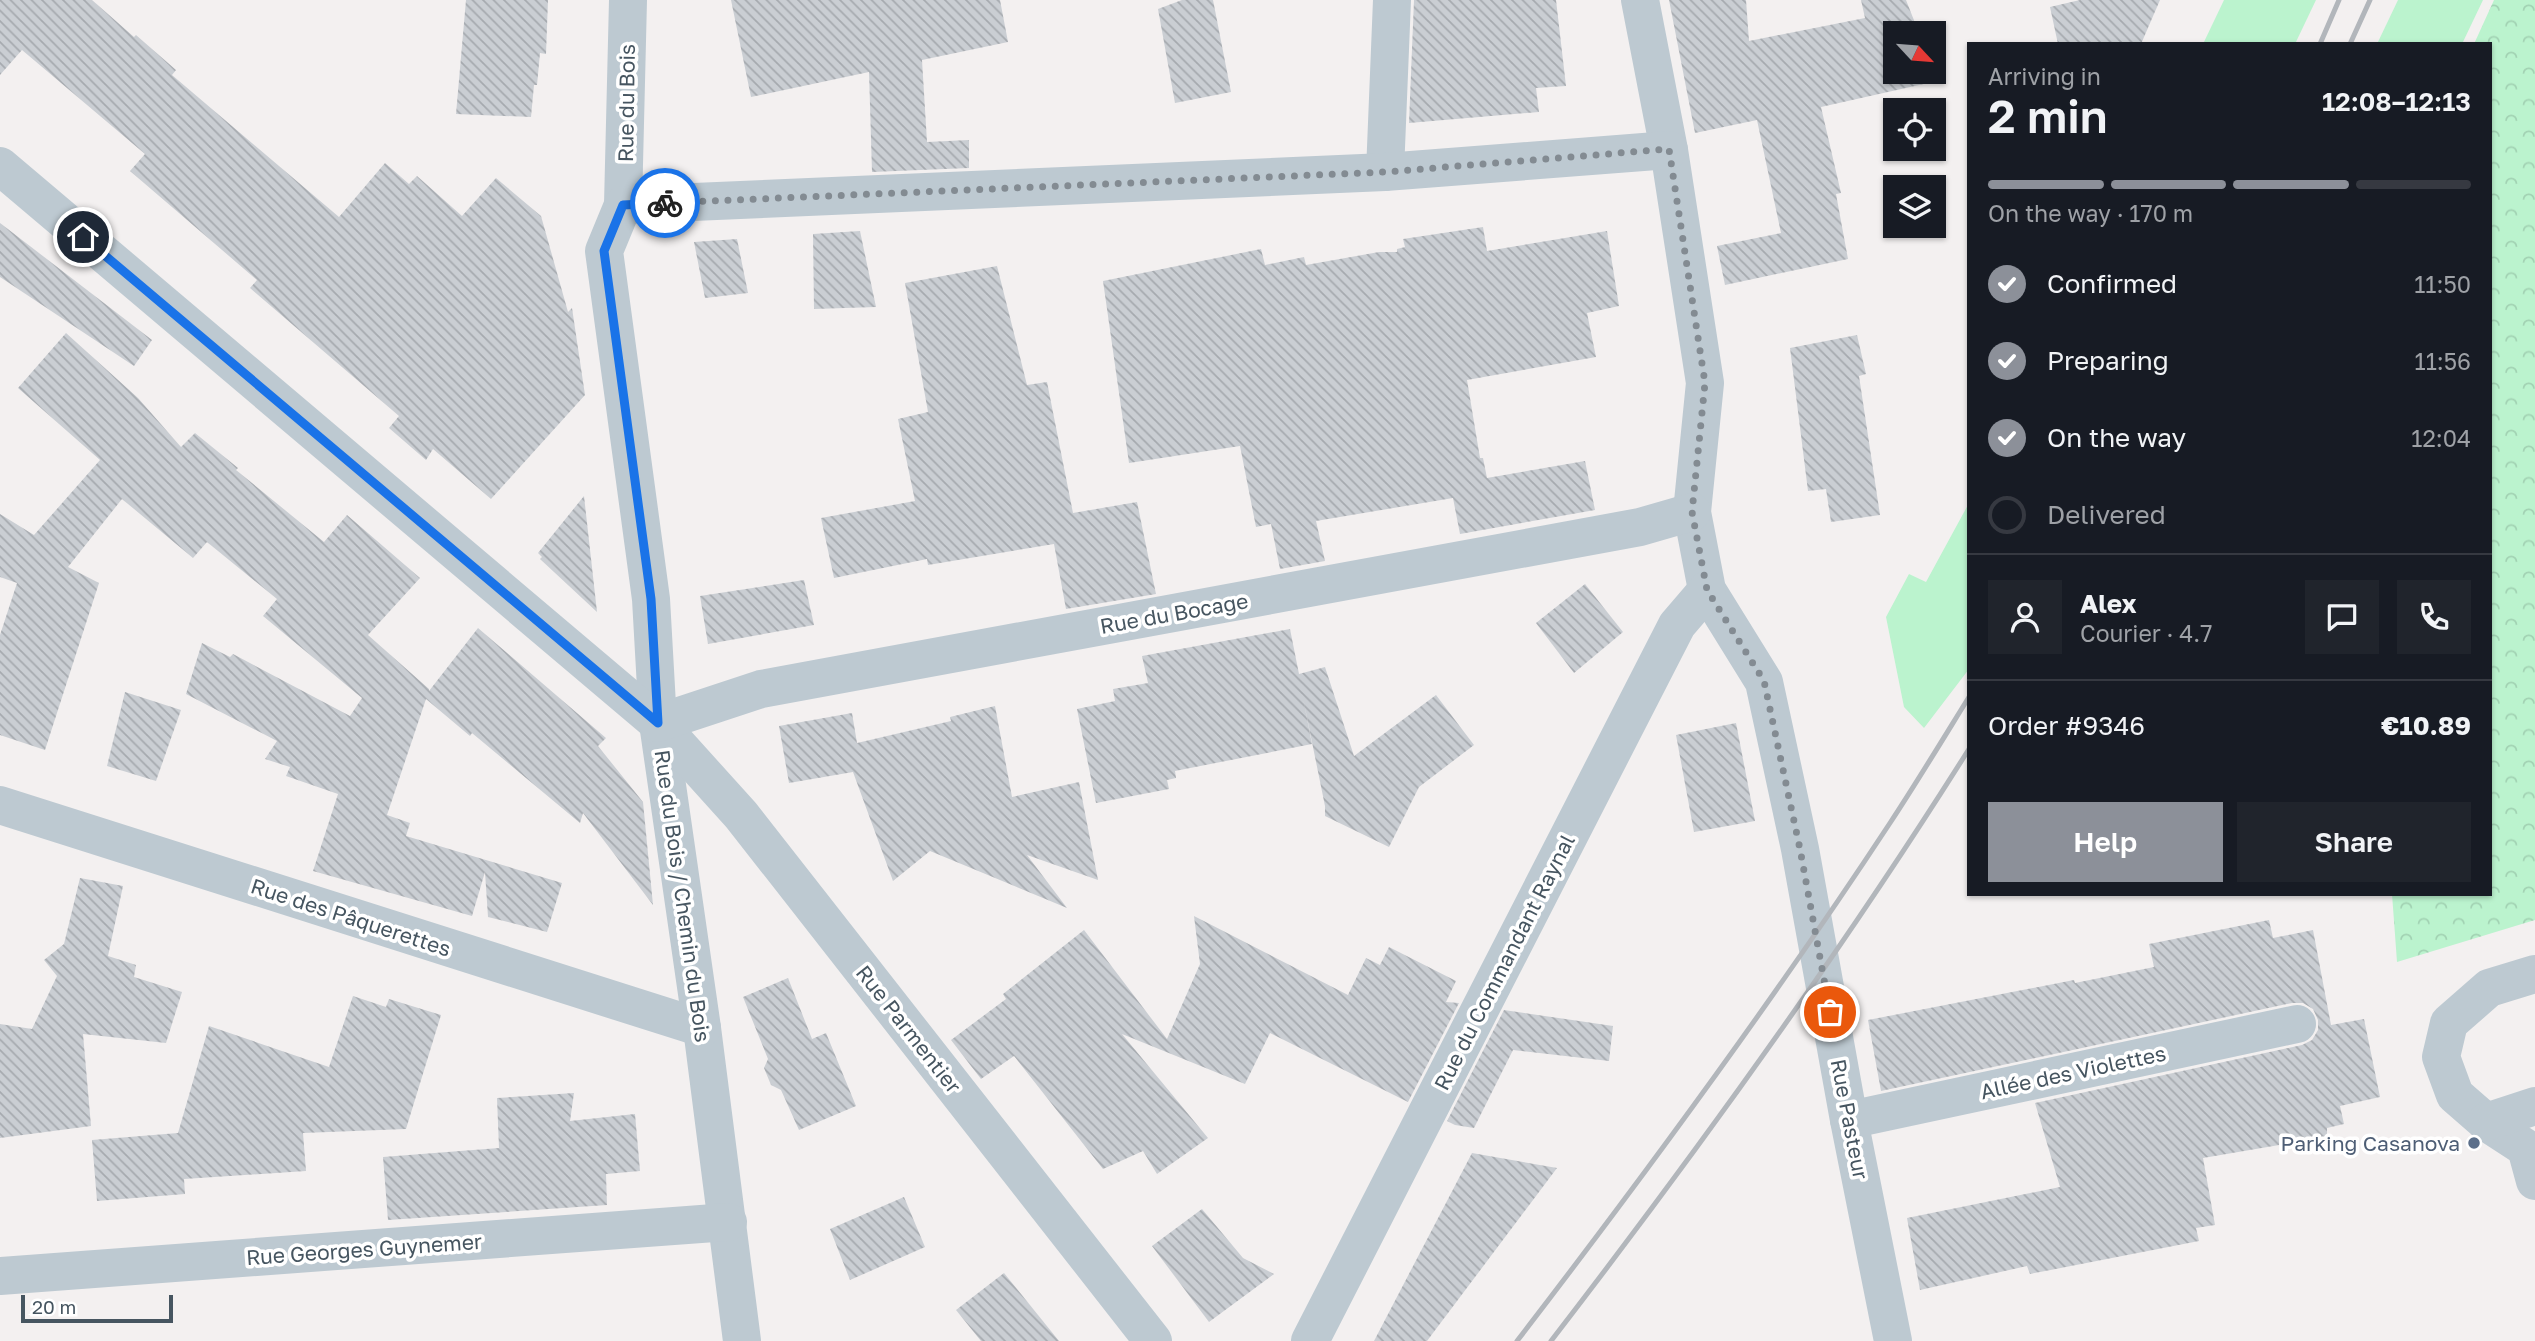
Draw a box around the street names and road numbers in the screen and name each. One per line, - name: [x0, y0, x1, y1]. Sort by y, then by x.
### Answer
- street label: Rue du Bois: [612, 44, 640, 162]
- street label: Rue du Bocage: [1098, 587, 1250, 639]
- street label: Rue du Bois / Chemin du Bois: [650, 748, 716, 1044]
- street label: Rue du Commandant Raynal: [1428, 830, 1580, 1094]
- street label: Rue des Pâquerettes: [248, 872, 454, 962]
- street label: Rue Parmentier: [851, 960, 967, 1098]
- street label: Allée des Violettes: [1978, 1040, 2168, 1104]
- street label: Rue Pasteur: [1826, 1057, 1874, 1181]
- street label: Rue Georges Guynemer: [245, 1228, 483, 1270]

